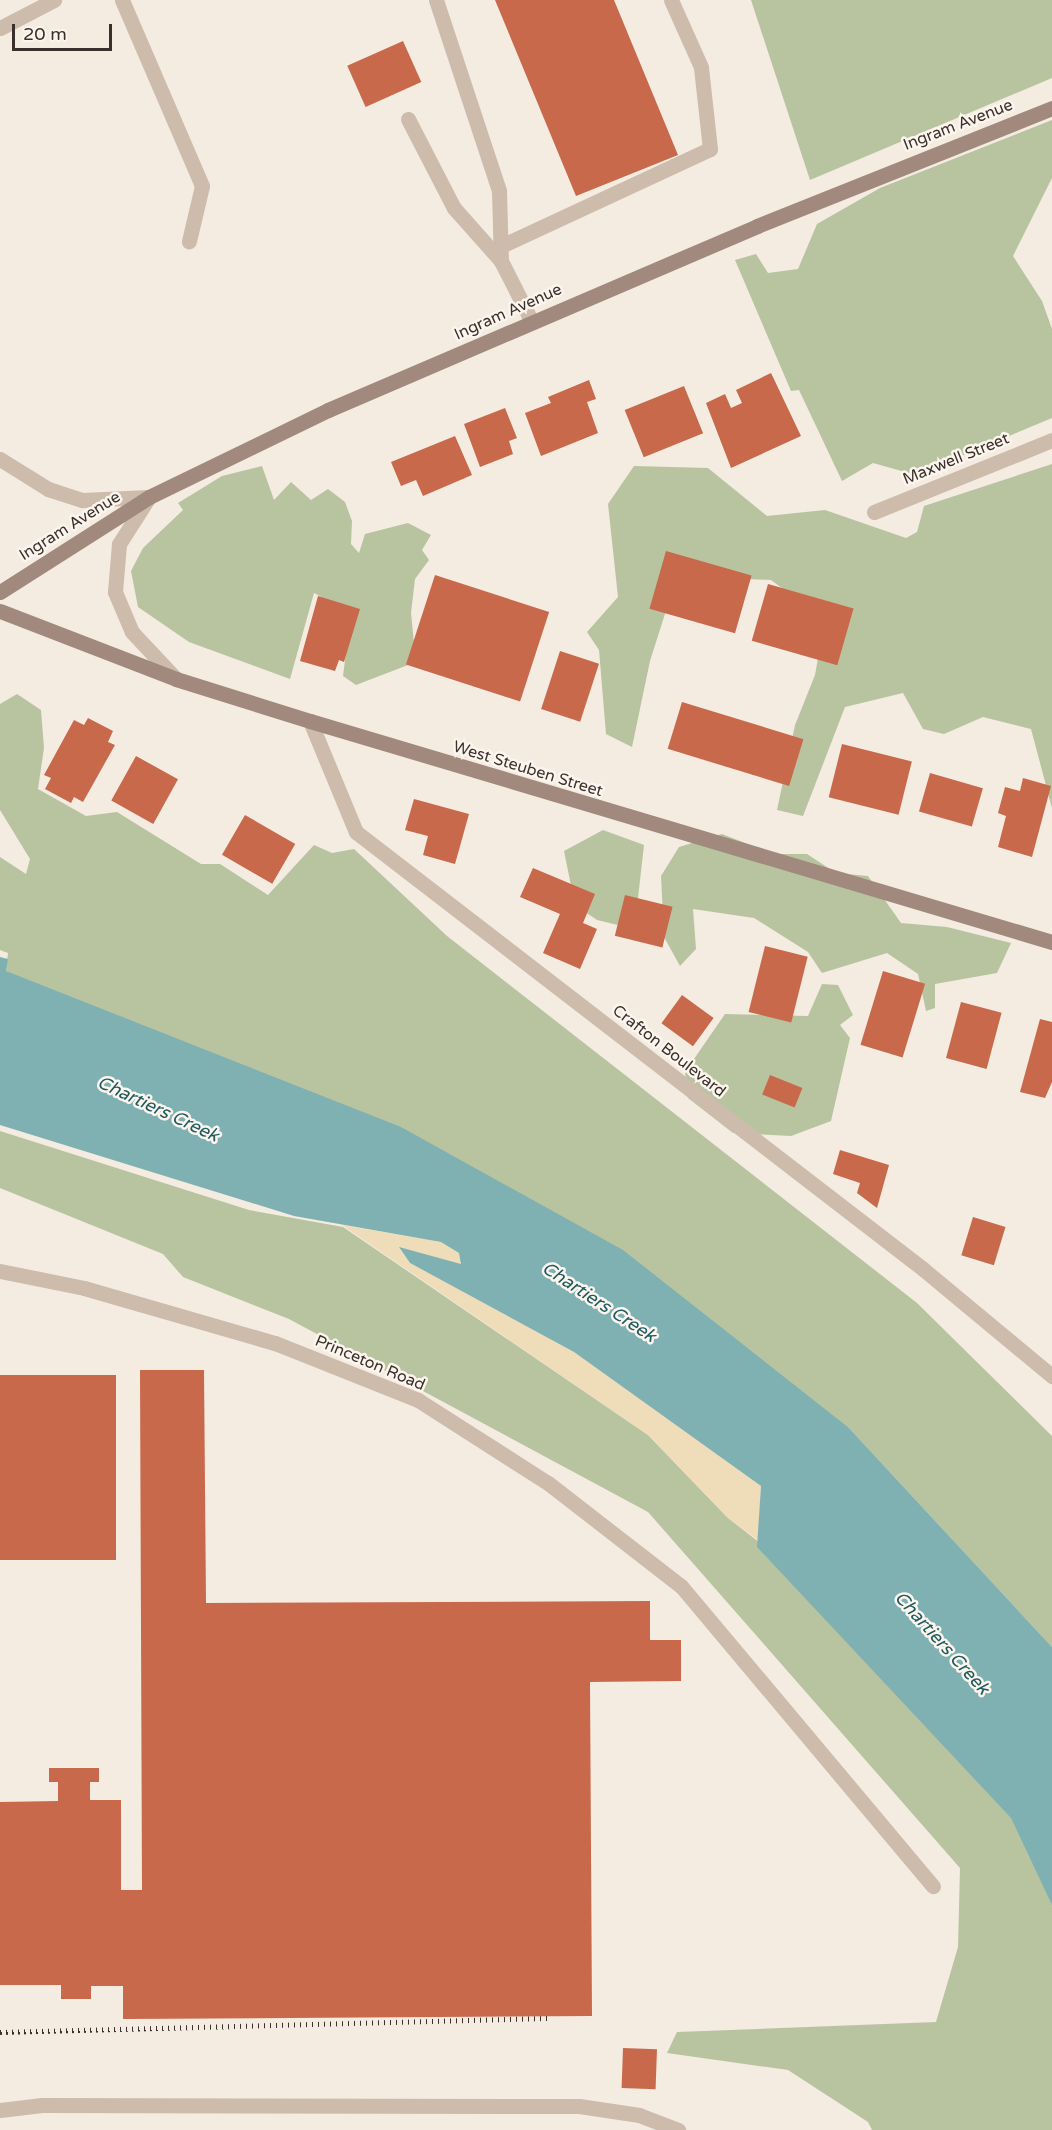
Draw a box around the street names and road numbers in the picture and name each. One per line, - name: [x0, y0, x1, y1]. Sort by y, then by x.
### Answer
- street label: Ingram Avenue: [901, 95, 1015, 155]
- street label: Ingram Avenue: [451, 280, 565, 344]
- street label: Maxwell Street: [900, 429, 1012, 489]
- street label: Ingram Avenue: [16, 487, 124, 565]
- street label: West Steuben Street: [451, 737, 605, 801]
- street label: Crafton Boulevard: [609, 1001, 729, 1101]
- street label: Princeton Road: [312, 1331, 428, 1395]

